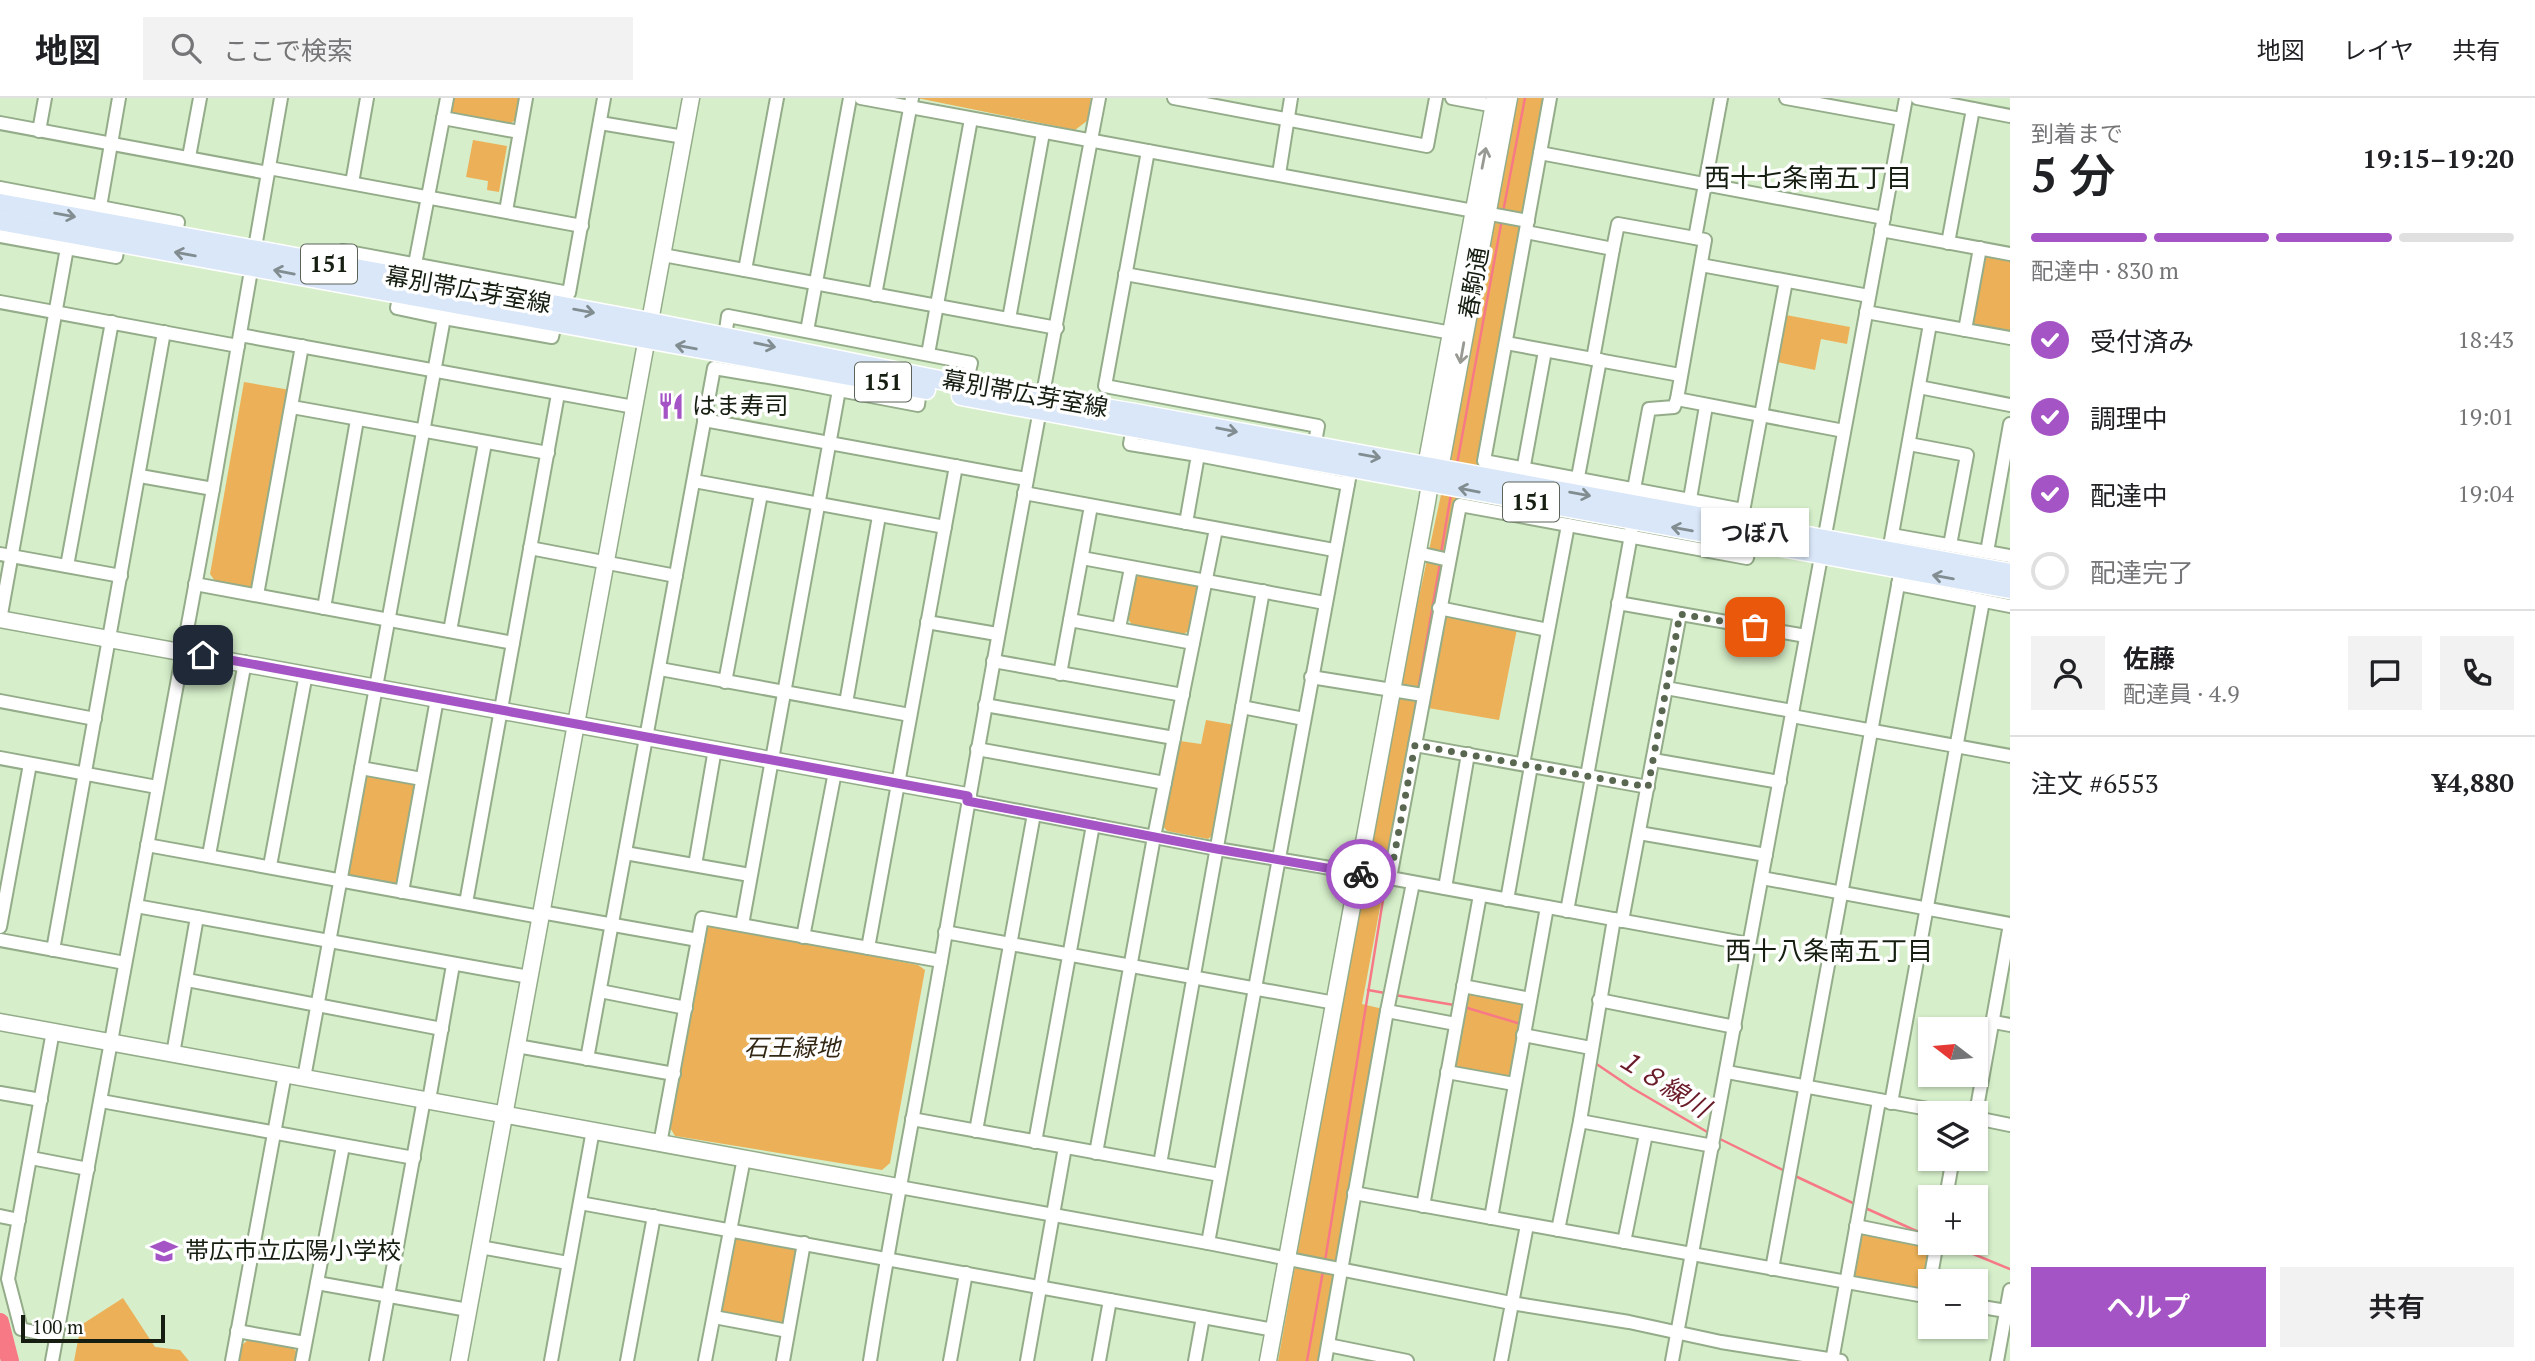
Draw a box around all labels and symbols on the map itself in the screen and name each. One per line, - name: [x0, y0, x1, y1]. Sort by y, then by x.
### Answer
- one-way arrow: [1477, 147, 1491, 170]
- district label: 西十七条南五丁目: [1704, 160, 1912, 194]
- one-way arrow: [53, 209, 76, 222]
- road number: 151: [301, 244, 357, 284]
- street label: 春駒通: [1451, 245, 1495, 321]
- one-way arrow: [175, 247, 197, 260]
- street label: 幕別帯広芽室線: [383, 259, 554, 319]
- one-way arrow: [273, 264, 296, 278]
- one-way arrow: [572, 305, 595, 318]
- one-way arrow: [675, 340, 698, 353]
- one-way arrow: [753, 340, 775, 353]
- one-way arrow: [1455, 341, 1468, 363]
- road number: 151: [855, 362, 911, 402]
- street label: 幕別帯広芽室線: [940, 363, 1111, 423]
- place label: はま寿司: [692, 389, 788, 421]
- restaurant icon: はま寿司: [656, 391, 686, 421]
- one-way arrow: [1215, 423, 1238, 437]
- one-way arrow: [1358, 450, 1381, 464]
- road number: 151: [1503, 482, 1559, 522]
- one-way arrow: [1458, 483, 1481, 497]
- one-way arrow: [1568, 488, 1591, 501]
- callout: つぼ八: [1701, 508, 1809, 557]
- one-way arrow: [1671, 521, 1694, 535]
- one-way arrow: [1932, 570, 1955, 583]
- pin: [1725, 597, 1785, 657]
- pin: [173, 625, 233, 685]
- courier: [1326, 839, 1396, 909]
- district label: 西十八条南五丁目: [1725, 933, 1933, 967]
- north arrow: [1918, 1017, 1988, 1087]
- park label: 石王緑地: [744, 1031, 843, 1063]
- water label: １８線川: [1610, 1040, 1719, 1126]
- place label: 帯広市立広陽小学校: [185, 1234, 401, 1266]
- school or university icon: 帯広市立広陽小学校: [149, 1236, 179, 1266]
- scale bar: [21, 1312, 164, 1344]

